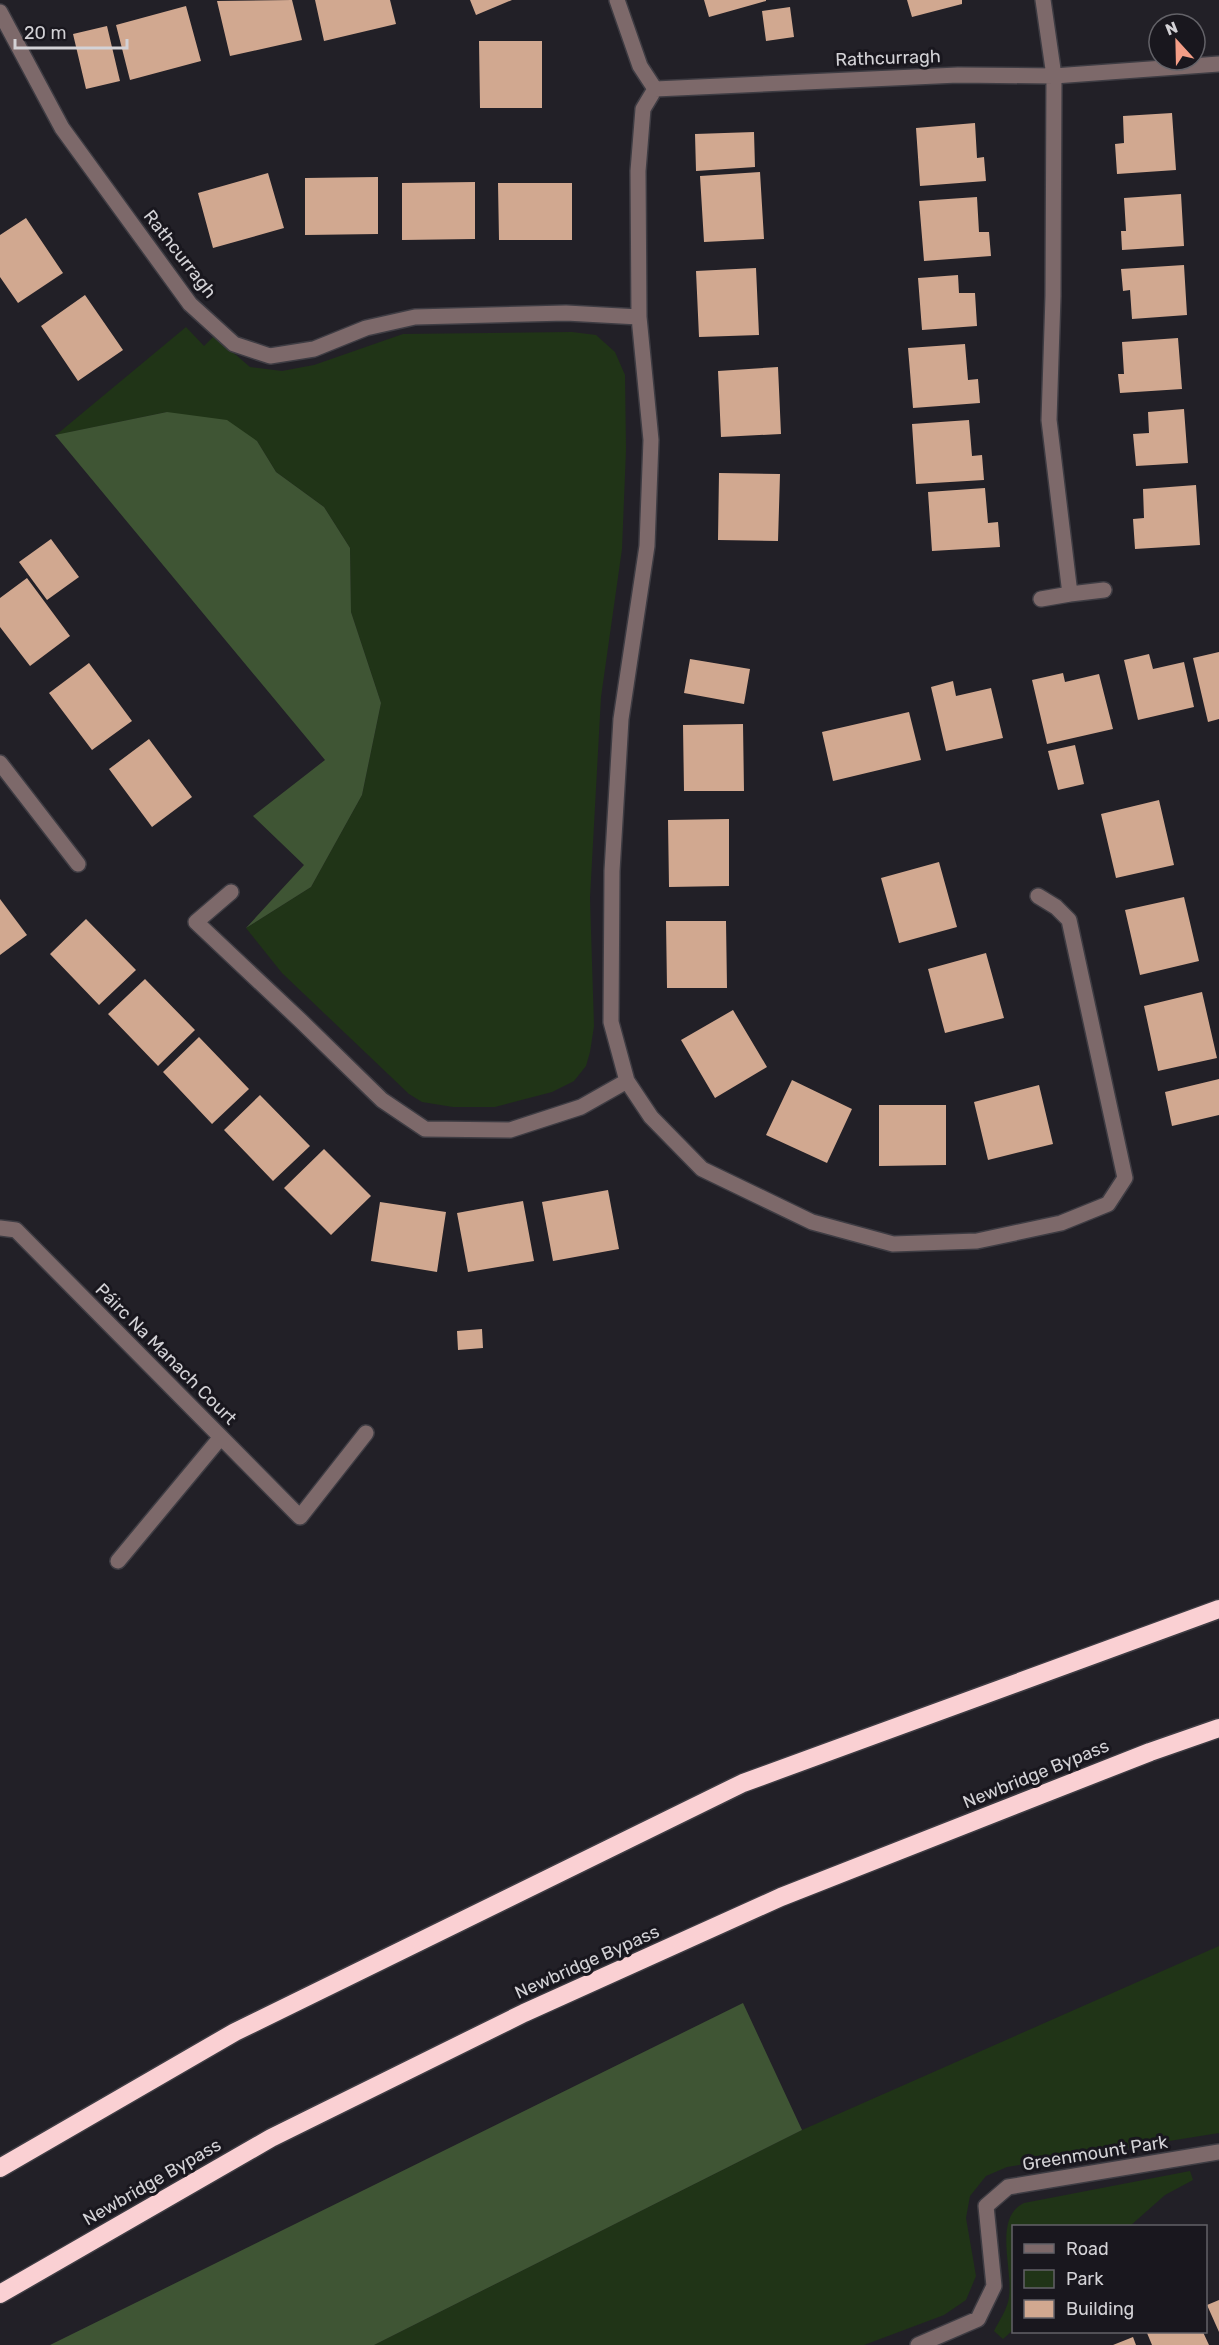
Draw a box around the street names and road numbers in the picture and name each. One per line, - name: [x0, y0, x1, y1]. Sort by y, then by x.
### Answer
- street label: Rathcurragh: [835, 45, 941, 71]
- street label: Rathcurragh: [139, 206, 221, 302]
- street label: Páirc Na Manach Court: [91, 1279, 241, 1429]
- street label: Newbridge Bypass: [960, 1735, 1112, 1813]
- street label: Newbridge Bypass: [511, 1920, 663, 2004]
- street label: Greenmount Park: [1021, 2131, 1170, 2175]
- street label: Newbridge Bypass: [79, 2134, 225, 2230]

